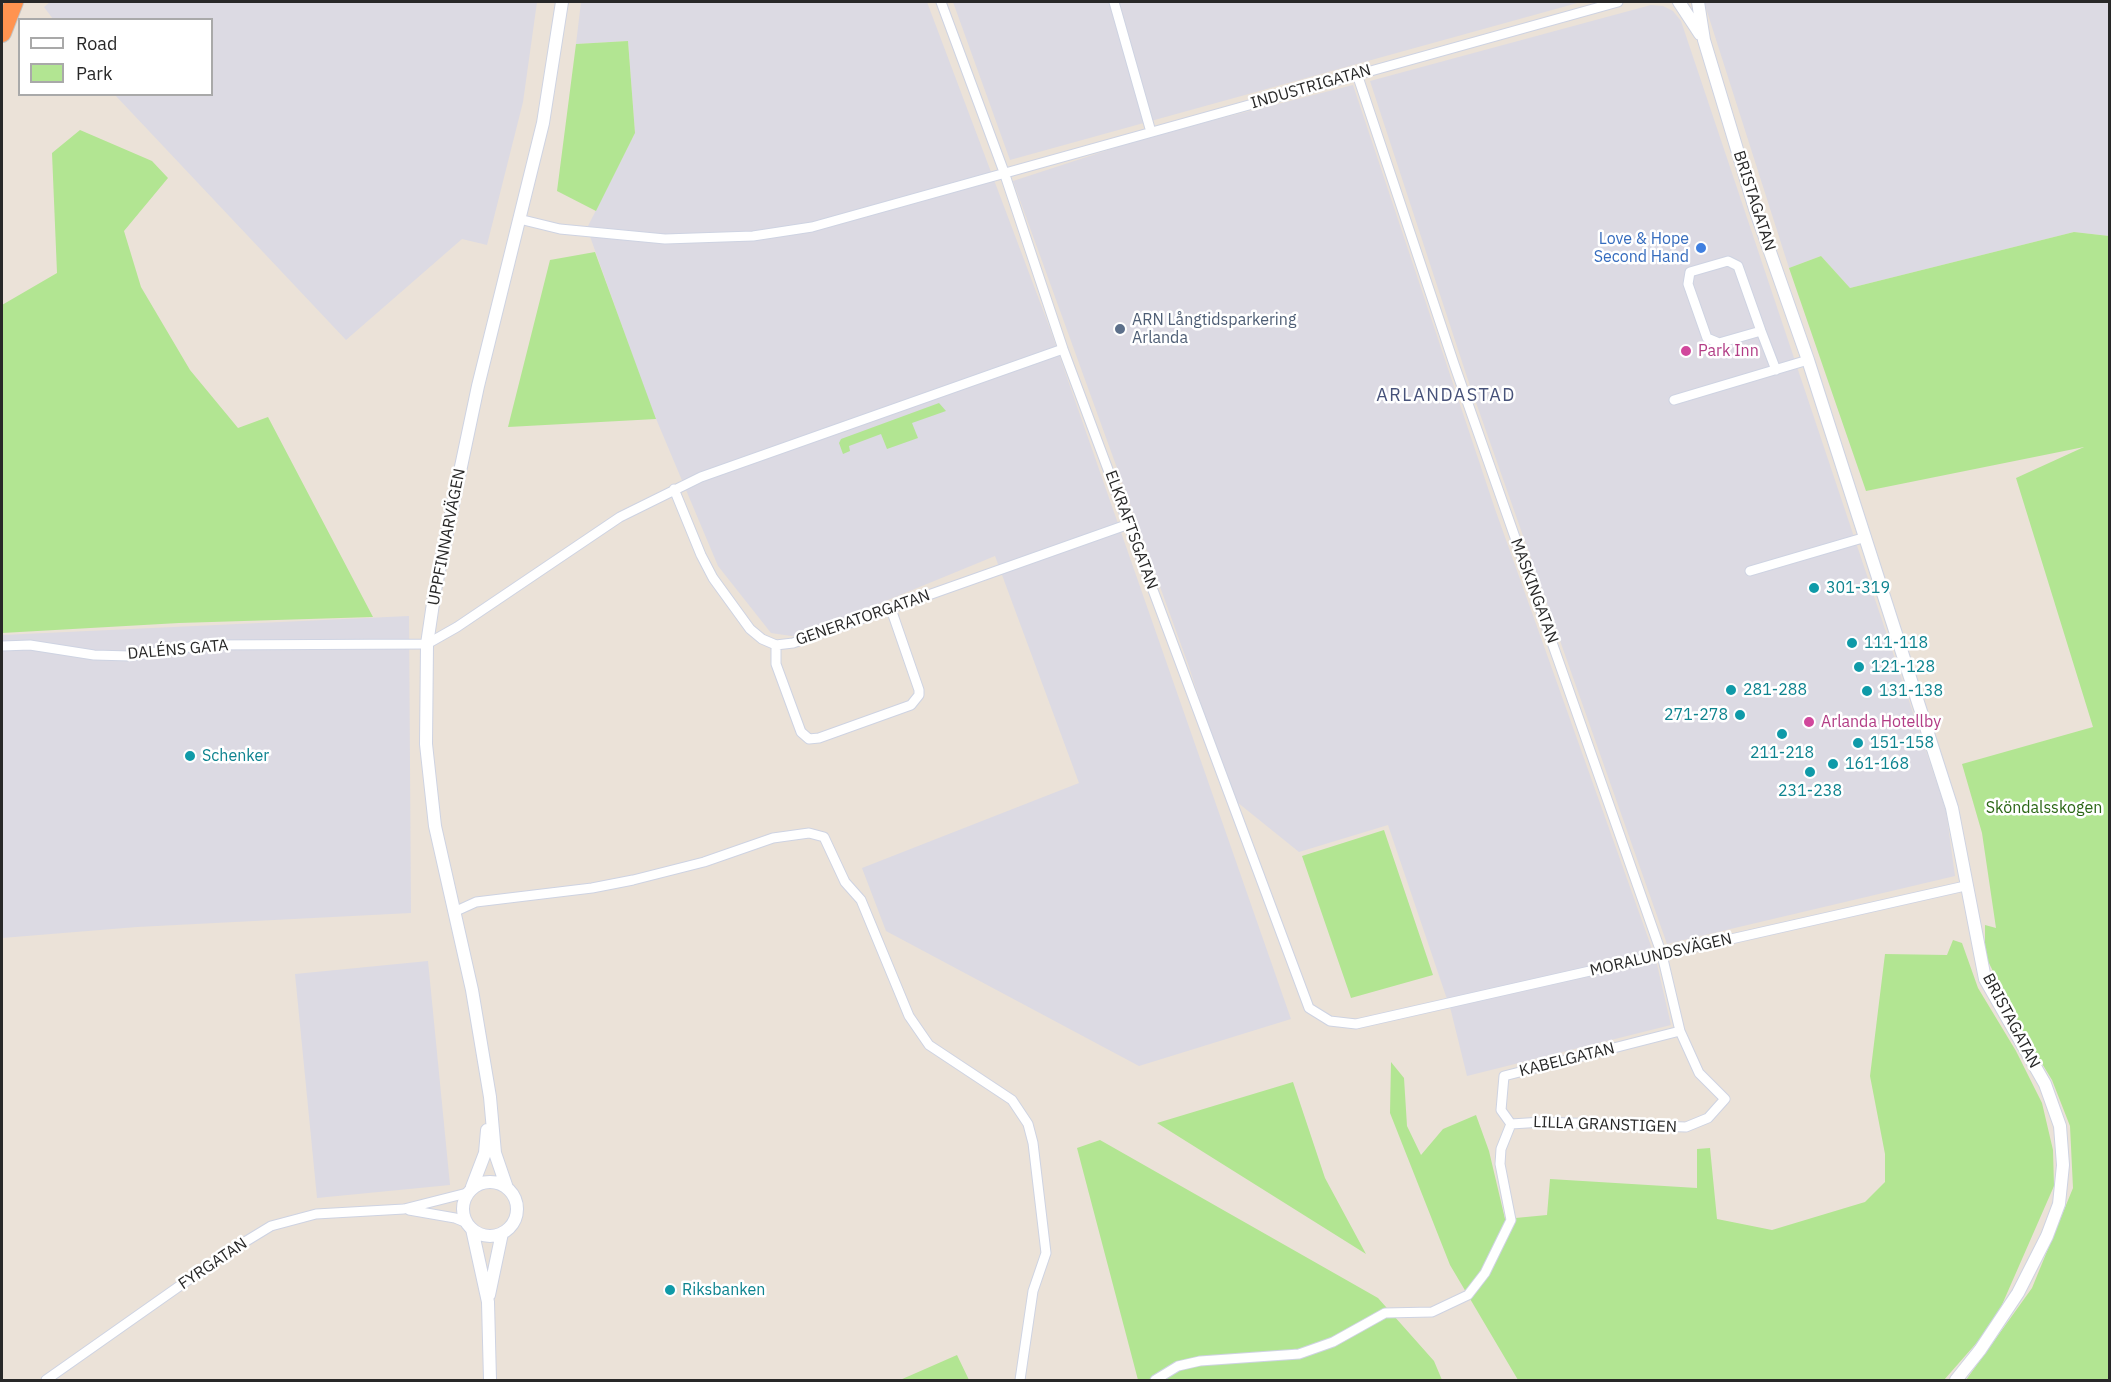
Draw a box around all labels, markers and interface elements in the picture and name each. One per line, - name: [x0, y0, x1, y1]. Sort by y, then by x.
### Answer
- legend: [18, 18, 213, 96]
- text: Road: [76, 32, 117, 55]
- street label: INDUSTRIGATAN: [1249, 61, 1373, 113]
- text: Park: [76, 62, 112, 85]
- street label: BRISTAGATAN: [1729, 148, 1779, 254]
- place label: Love & Hope Second Hand: [1594, 229, 1689, 267]
- marker: Love & Hope Second Hand: [1694, 241, 1708, 255]
- place label: ARN Långtidsparkering Arlanda: [1132, 310, 1296, 348]
- marker: ARN Långtidsparkering Arlanda: [1113, 322, 1127, 336]
- place label: Park Inn: [1698, 341, 1759, 361]
- marker: Park Inn: [1679, 344, 1693, 358]
- district label: ARLANDASTAD: [1376, 385, 1516, 407]
- street label: UPPFINNARVÄGEN: [424, 467, 470, 607]
- street label: ELKRAFTSGATAN: [1101, 468, 1161, 592]
- street label: MASKINGATAN: [1506, 536, 1562, 646]
- place label: 301-319: [1826, 578, 1890, 598]
- marker: 301-319: [1807, 581, 1821, 595]
- street label: GENERATORGATAN: [793, 586, 933, 650]
- place label: 111-118: [1864, 633, 1928, 653]
- street label: DALÉNS GATA: [127, 636, 229, 664]
- marker: 111-118: [1845, 636, 1859, 650]
- place label: 121-128: [1871, 657, 1935, 677]
- marker: 121-128: [1852, 660, 1866, 674]
- place label: 281-288: [1743, 680, 1807, 700]
- place label: 131-138: [1879, 681, 1943, 701]
- marker: 281-288: [1724, 683, 1738, 697]
- marker: 131-138: [1860, 684, 1874, 698]
- place label: 271-278: [1664, 705, 1728, 725]
- marker: 271-278: [1733, 708, 1747, 722]
- place label: Arlanda Hotellby: [1821, 712, 1941, 732]
- marker: Arlanda Hotellby: [1802, 715, 1816, 729]
- marker: 211-218: [1775, 727, 1789, 741]
- place label: 151-158: [1870, 733, 1934, 753]
- marker: 151-158: [1851, 736, 1865, 750]
- place label: 211-218: [1750, 743, 1814, 763]
- place label: Schenker: [202, 746, 269, 766]
- marker: Schenker: [183, 749, 197, 763]
- place label: 161-168: [1845, 754, 1909, 774]
- marker: 161-168: [1826, 757, 1840, 771]
- marker: 231-238: [1803, 765, 1817, 779]
- place label: 231-238: [1778, 781, 1842, 801]
- park label: Sköndalsskogen: [1986, 798, 2102, 818]
- street label: MORALUNDSVÄGEN: [1588, 929, 1734, 981]
- street label: BRISTAGATAN: [1978, 970, 2044, 1072]
- street label: KABELGATAN: [1517, 1039, 1617, 1081]
- street label: LILLA GRANSTIGEN: [1533, 1113, 1677, 1137]
- street label: FYRGATAN: [175, 1234, 251, 1294]
- place label: Riksbanken: [682, 1280, 765, 1300]
- marker: Riksbanken: [663, 1283, 677, 1297]

